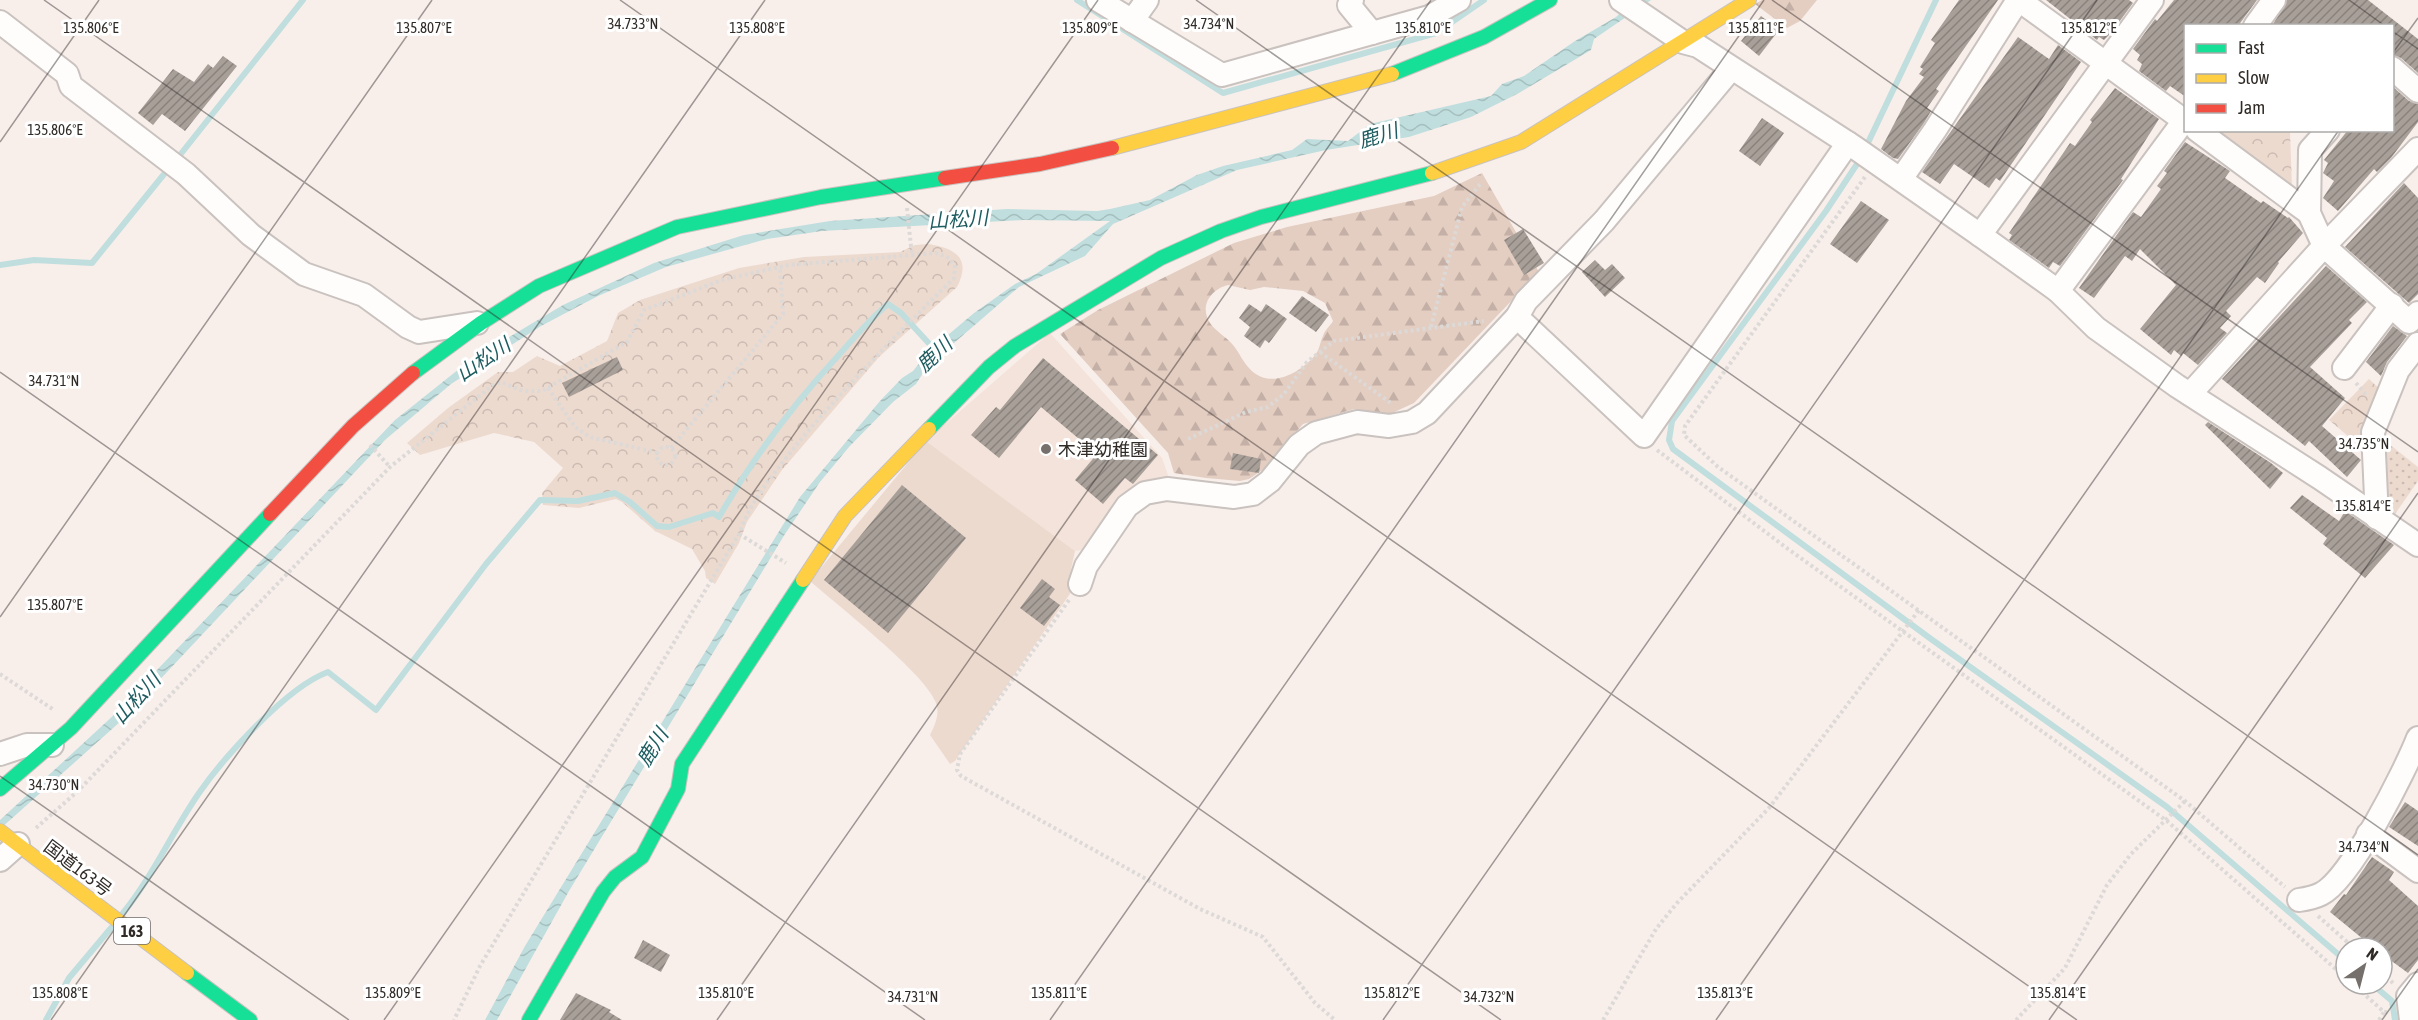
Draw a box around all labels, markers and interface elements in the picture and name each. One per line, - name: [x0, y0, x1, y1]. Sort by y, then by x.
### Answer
- text: 34.733°N: [608, 15, 658, 32]
- text: 34.734°N: [1184, 15, 1234, 32]
- text: 135.806°E: [63, 19, 119, 36]
- text: 135.807°E: [396, 19, 452, 36]
- text: 135.808°E: [729, 19, 785, 36]
- text: 135.809°E: [1062, 19, 1118, 36]
- text: 135.810°E: [1395, 19, 1451, 36]
- text: 135.811°E: [1728, 19, 1784, 36]
- text: 135.812°E: [2061, 19, 2117, 36]
- legend: [2184, 24, 2394, 132]
- text: Fast: [2238, 37, 2265, 58]
- text: Slow: [2238, 67, 2269, 88]
- text: Jam: [2238, 97, 2265, 118]
- water label: 鹿川: [1356, 118, 1402, 152]
- text: 135.806°E: [27, 121, 83, 138]
- water label: 山松川: [927, 205, 991, 233]
- water label: 鹿川: [912, 331, 958, 376]
- water label: 山松川: [452, 332, 516, 385]
- text: 34.731°N: [29, 372, 79, 389]
- text: 34.735°N: [2339, 435, 2389, 452]
- place label: 木津幼稚園: [1058, 439, 1148, 460]
- marker: 木津幼稚園: [1039, 442, 1053, 456]
- text: 135.814°E: [2335, 497, 2391, 514]
- text: 135.807°E: [27, 596, 83, 613]
- water label: 山松川: [107, 667, 166, 728]
- water label: 鹿川: [632, 722, 673, 770]
- text: 34.730°N: [29, 776, 79, 793]
- street label: 国道163号: [40, 836, 116, 900]
- text: 34.734°N: [2339, 838, 2389, 855]
- road number: 163: [114, 918, 150, 944]
- north arrow: [2334, 936, 2394, 996]
- text: N: [2364, 944, 2382, 964]
- text: 135.808°E: [32, 984, 88, 1001]
- text: 135.809°E: [365, 984, 421, 1001]
- text: 135.810°E: [698, 984, 754, 1001]
- text: 135.811°E: [1031, 984, 1087, 1001]
- text: 135.812°E: [1364, 984, 1420, 1001]
- text: 135.813°E: [1697, 984, 1753, 1001]
- text: 135.814°E: [2030, 984, 2086, 1001]
- text: 34.731°N: [888, 988, 938, 1005]
- text: 34.732°N: [1464, 988, 1514, 1005]

